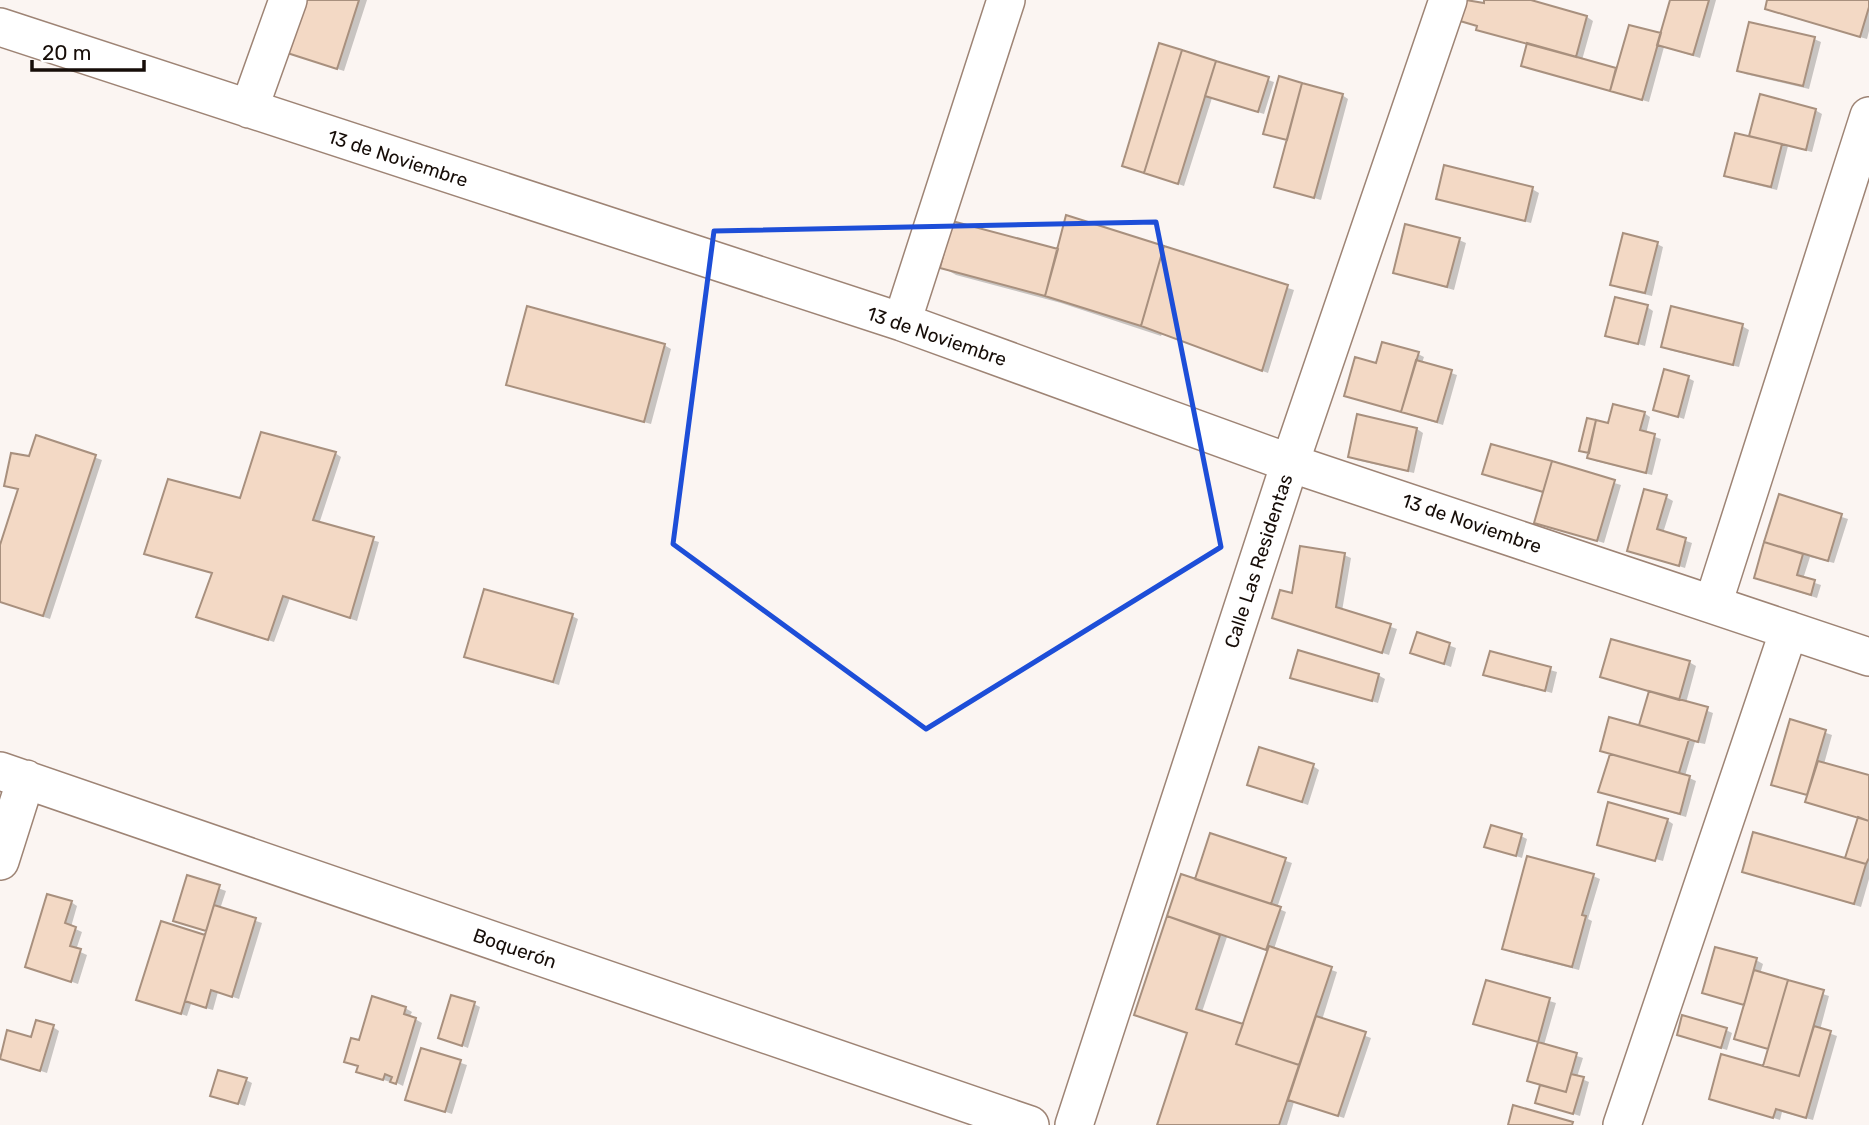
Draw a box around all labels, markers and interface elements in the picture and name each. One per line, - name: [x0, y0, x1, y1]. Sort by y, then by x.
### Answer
- scale bar: [32, 28, 144, 72]
- text: 20 m: [42, 40, 91, 65]
- street label: 13 de Noviembre: [325, 125, 471, 192]
- street label: 13 de Noviembre: [864, 302, 1010, 371]
- street label: Calle Las Residentas: [1220, 471, 1297, 651]
- street label: 13 de Noviembre: [1399, 489, 1545, 558]
- street label: Boquerón: [470, 924, 559, 973]

